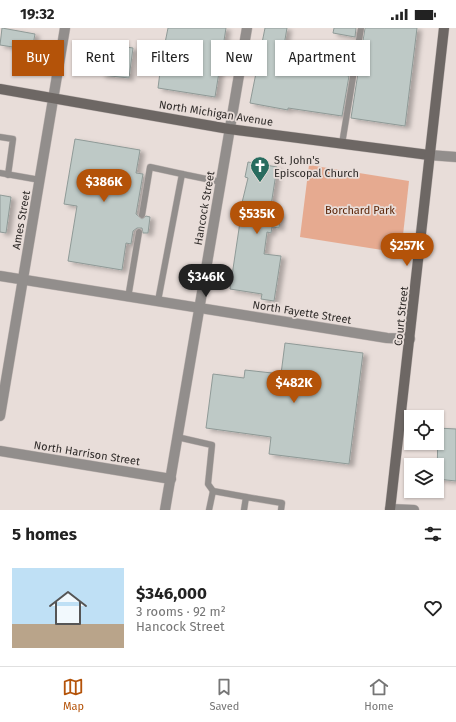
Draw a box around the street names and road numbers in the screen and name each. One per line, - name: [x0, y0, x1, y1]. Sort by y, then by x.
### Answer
- street label: North Michigan Avenue: [158, 98, 274, 129]
- street label: Hancock Street: [192, 170, 217, 246]
- street label: Ames Street: [10, 190, 33, 251]
- street label: Court Street: [392, 286, 411, 346]
- street label: North Fayette Street: [252, 298, 352, 327]
- street label: North Harrison Street: [33, 439, 141, 468]

